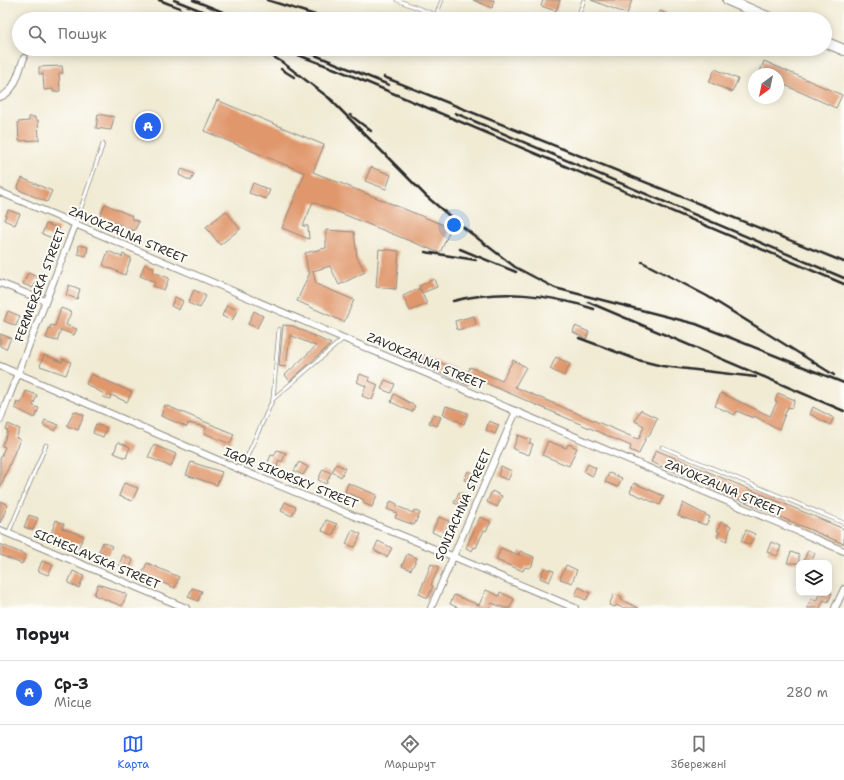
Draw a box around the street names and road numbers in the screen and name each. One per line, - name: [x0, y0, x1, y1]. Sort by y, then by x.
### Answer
- street label: ZAVOKZALNA STREET: [66, 203, 190, 267]
- street label: FERMERSKA STREET: [11, 225, 69, 344]
- street label: ZAVOKZALNA STREET: [364, 329, 488, 393]
- street label: IGOR SIKORSKY STREET: [222, 444, 361, 512]
- street label: SONIACHNA STREET: [431, 446, 495, 563]
- street label: ZAVOKZALNA STREET: [662, 456, 786, 520]
- street label: SICHESLAVSKA STREET: [31, 525, 163, 593]

